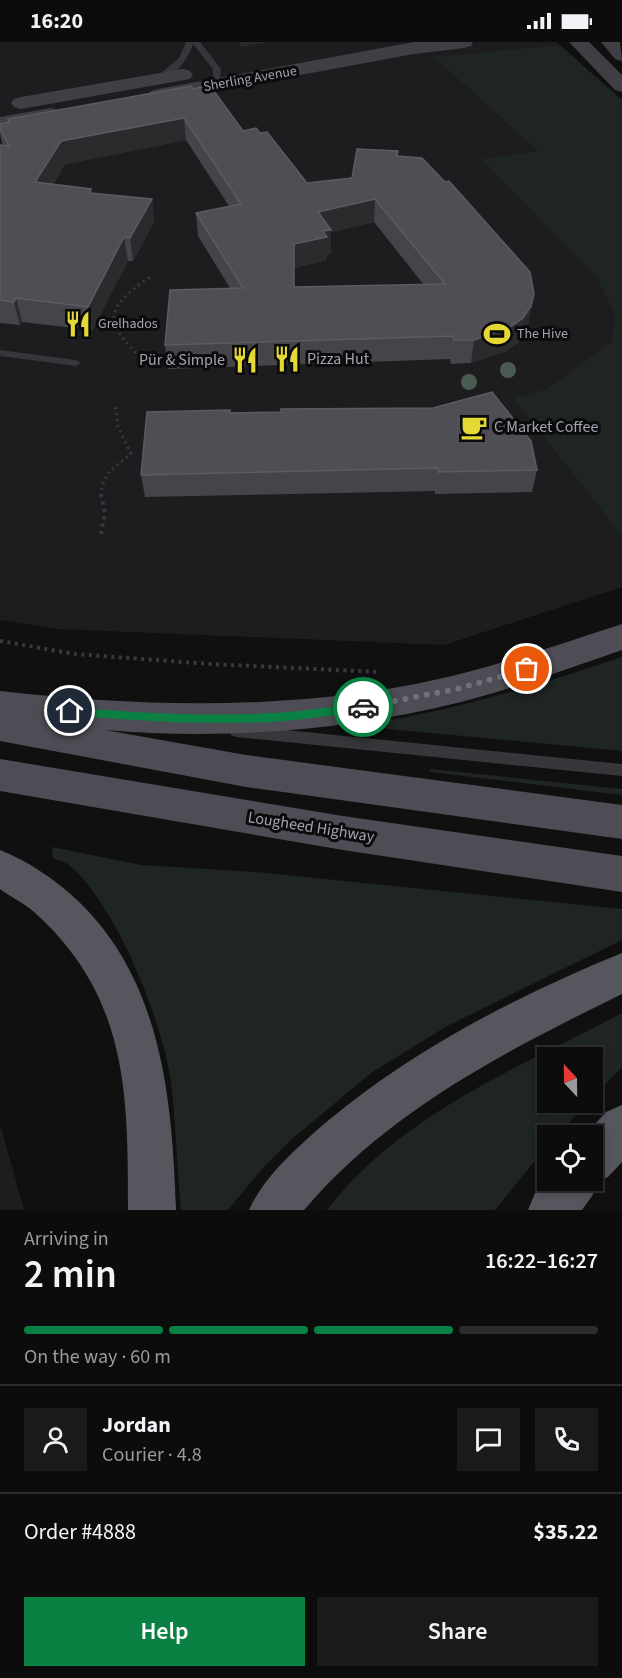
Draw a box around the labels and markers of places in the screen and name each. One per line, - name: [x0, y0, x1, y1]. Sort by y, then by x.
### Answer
- restaurant icon: Grelhados: [63, 309, 93, 339]
- place label: Grelhados: [98, 314, 158, 334]
- sports icon: The Hive: [482, 319, 512, 349]
- place label: The Hive: [517, 324, 568, 344]
- restaurant icon: Pizza Hut: [272, 344, 302, 374]
- restaurant icon: Pür & Simple: [230, 345, 260, 375]
- place label: Pizza Hut: [307, 348, 370, 370]
- place label: Pür & Simple: [139, 349, 225, 371]
- cafe icon: C Market Coffee: [459, 412, 489, 442]
- place label: C Market Coffee: [494, 416, 598, 438]
- pin: [501, 643, 552, 694]
- pin: [44, 685, 95, 736]

